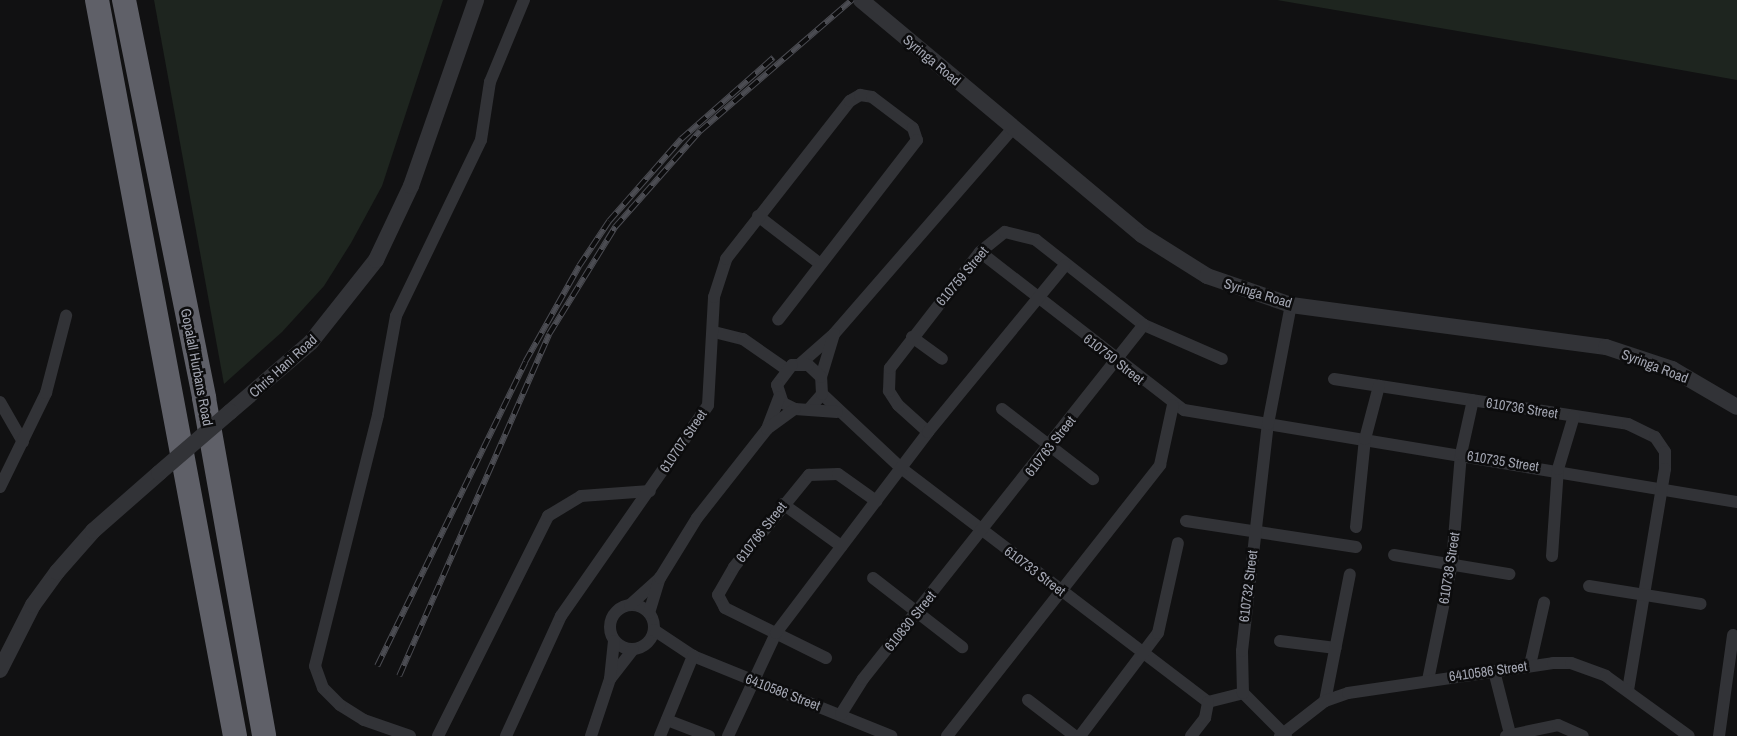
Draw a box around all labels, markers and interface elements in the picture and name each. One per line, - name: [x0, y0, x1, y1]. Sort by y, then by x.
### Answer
- street label: Syringa Road: [900, 31, 964, 89]
- street label: 610759 Street: [932, 243, 992, 309]
- street label: Syringa Road: [1222, 275, 1294, 311]
- street label: Gopalall Hurbans Road: [177, 307, 217, 427]
- street label: 610750 Street: [1080, 330, 1148, 388]
- street label: Chris Hani Road: [246, 331, 320, 401]
- street label: Syringa Road: [1619, 346, 1691, 386]
- street label: 610736 Street: [1485, 394, 1559, 422]
- street label: 610707 Street: [656, 406, 710, 476]
- street label: 610763 Street: [1021, 412, 1079, 480]
- street label: 610735 Street: [1466, 447, 1540, 475]
- street label: 610766 Street: [732, 498, 790, 566]
- street label: 610738 Street: [1435, 531, 1463, 605]
- street label: 610733 Street: [1001, 543, 1069, 599]
- street label: 610732 Street: [1235, 549, 1261, 623]
- street label: 610830 Street: [881, 588, 939, 654]
- street label: 6410586 Street: [1448, 657, 1528, 685]
- street label: 6410586 Street: [743, 670, 823, 714]

